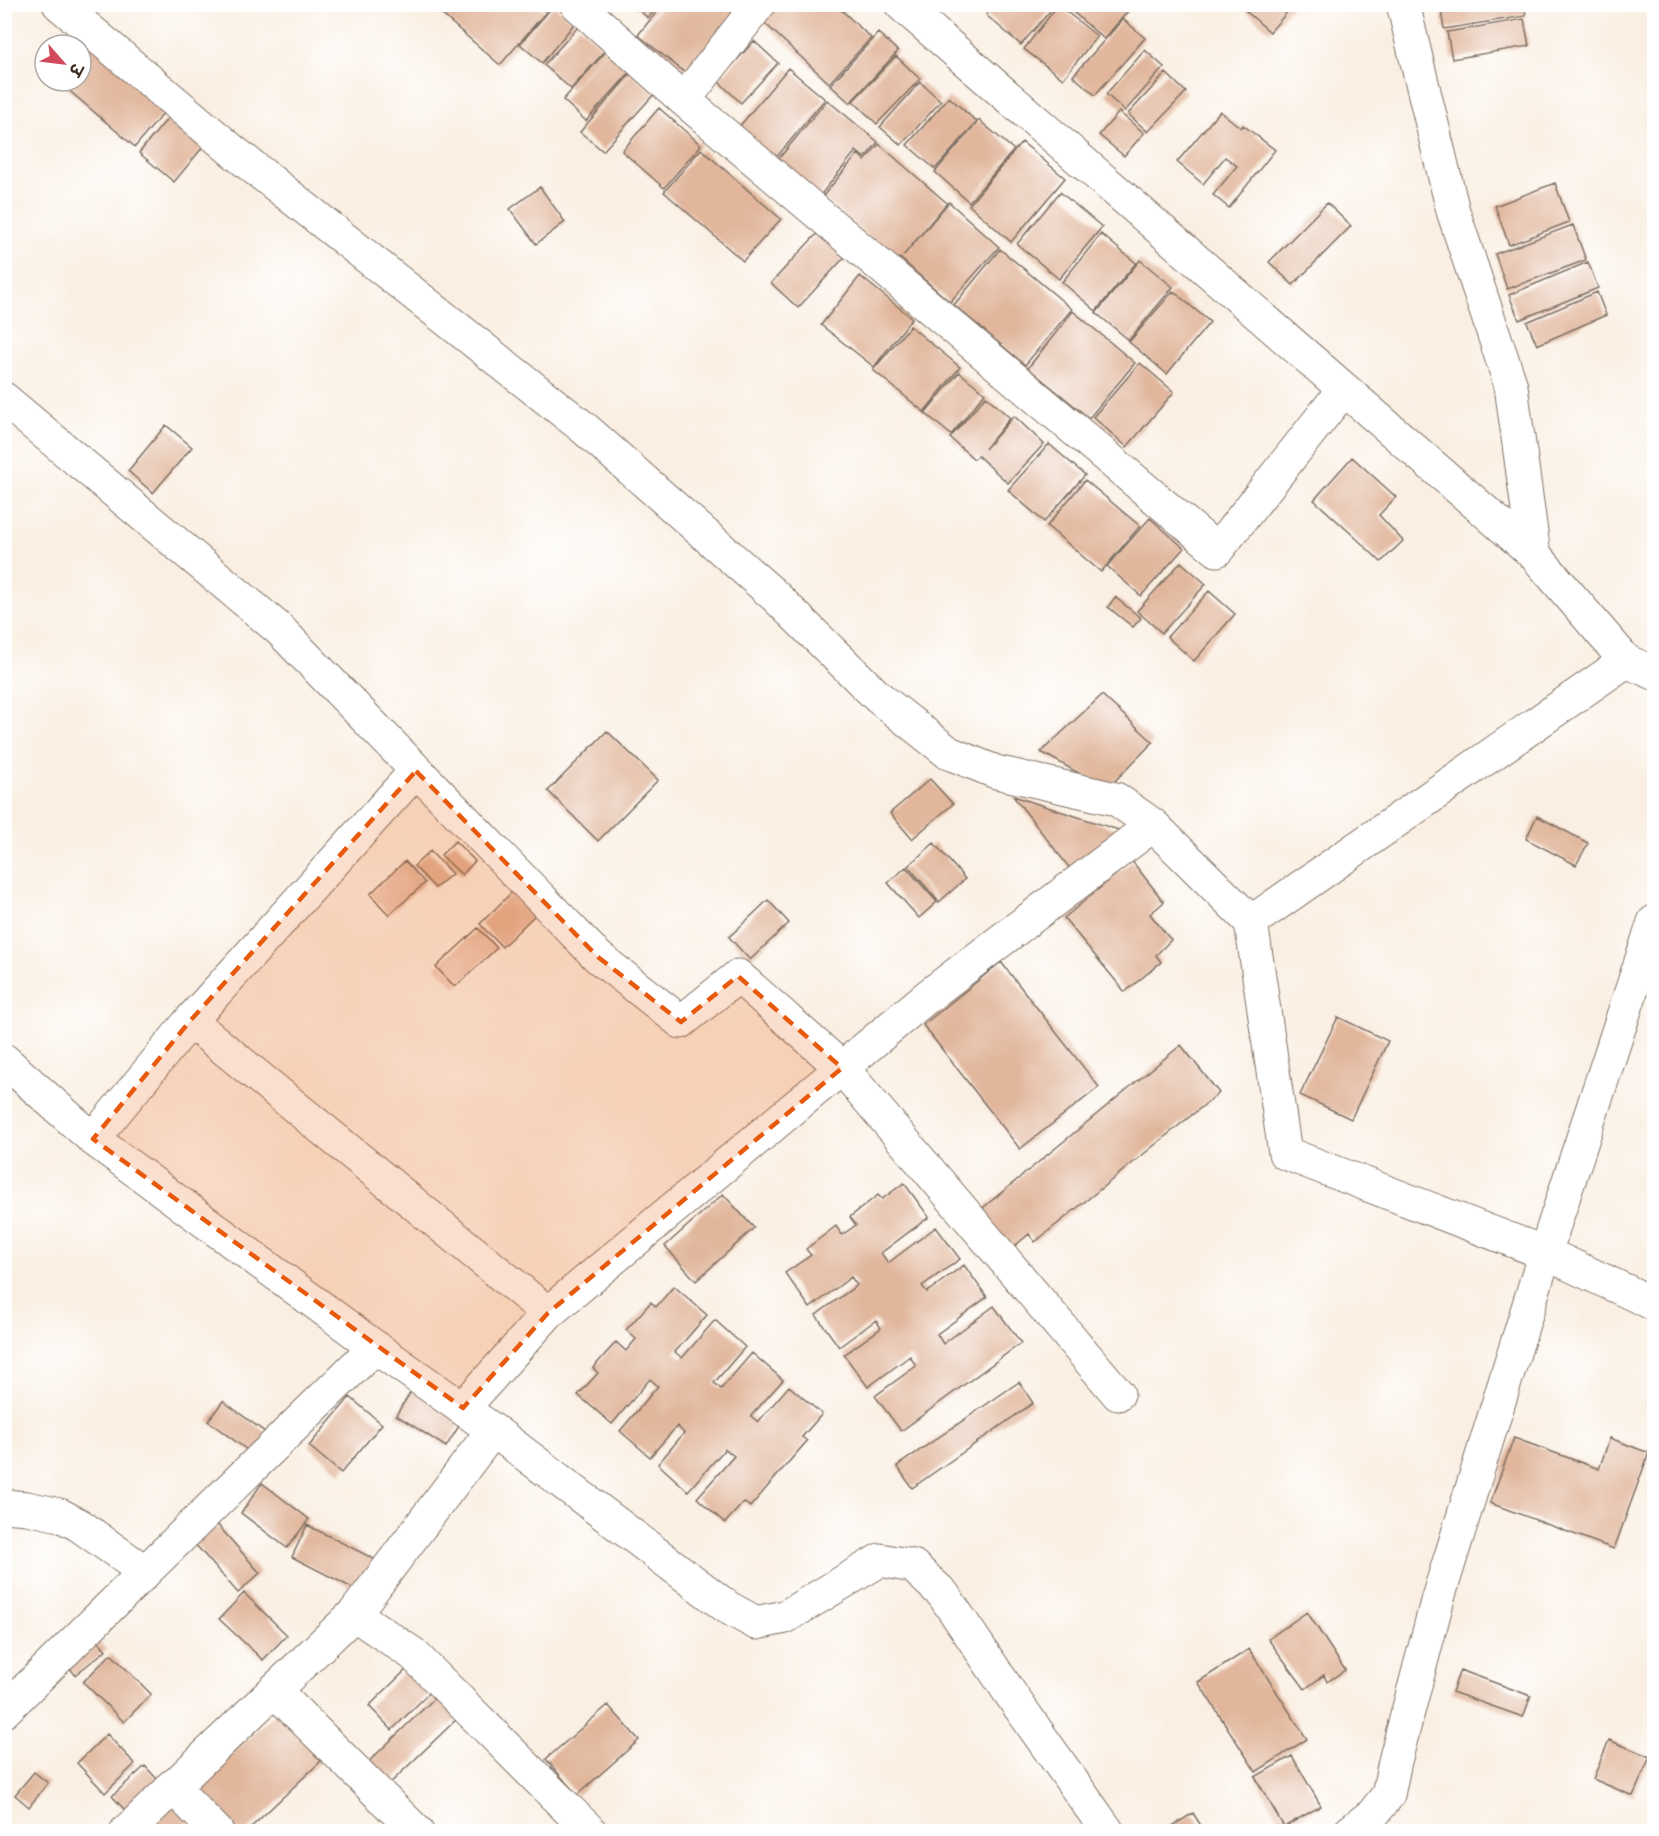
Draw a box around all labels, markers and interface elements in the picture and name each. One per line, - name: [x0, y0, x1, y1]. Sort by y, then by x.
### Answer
- north arrow: [33, 33, 93, 93]
- text: उ: [60, 57, 92, 83]

